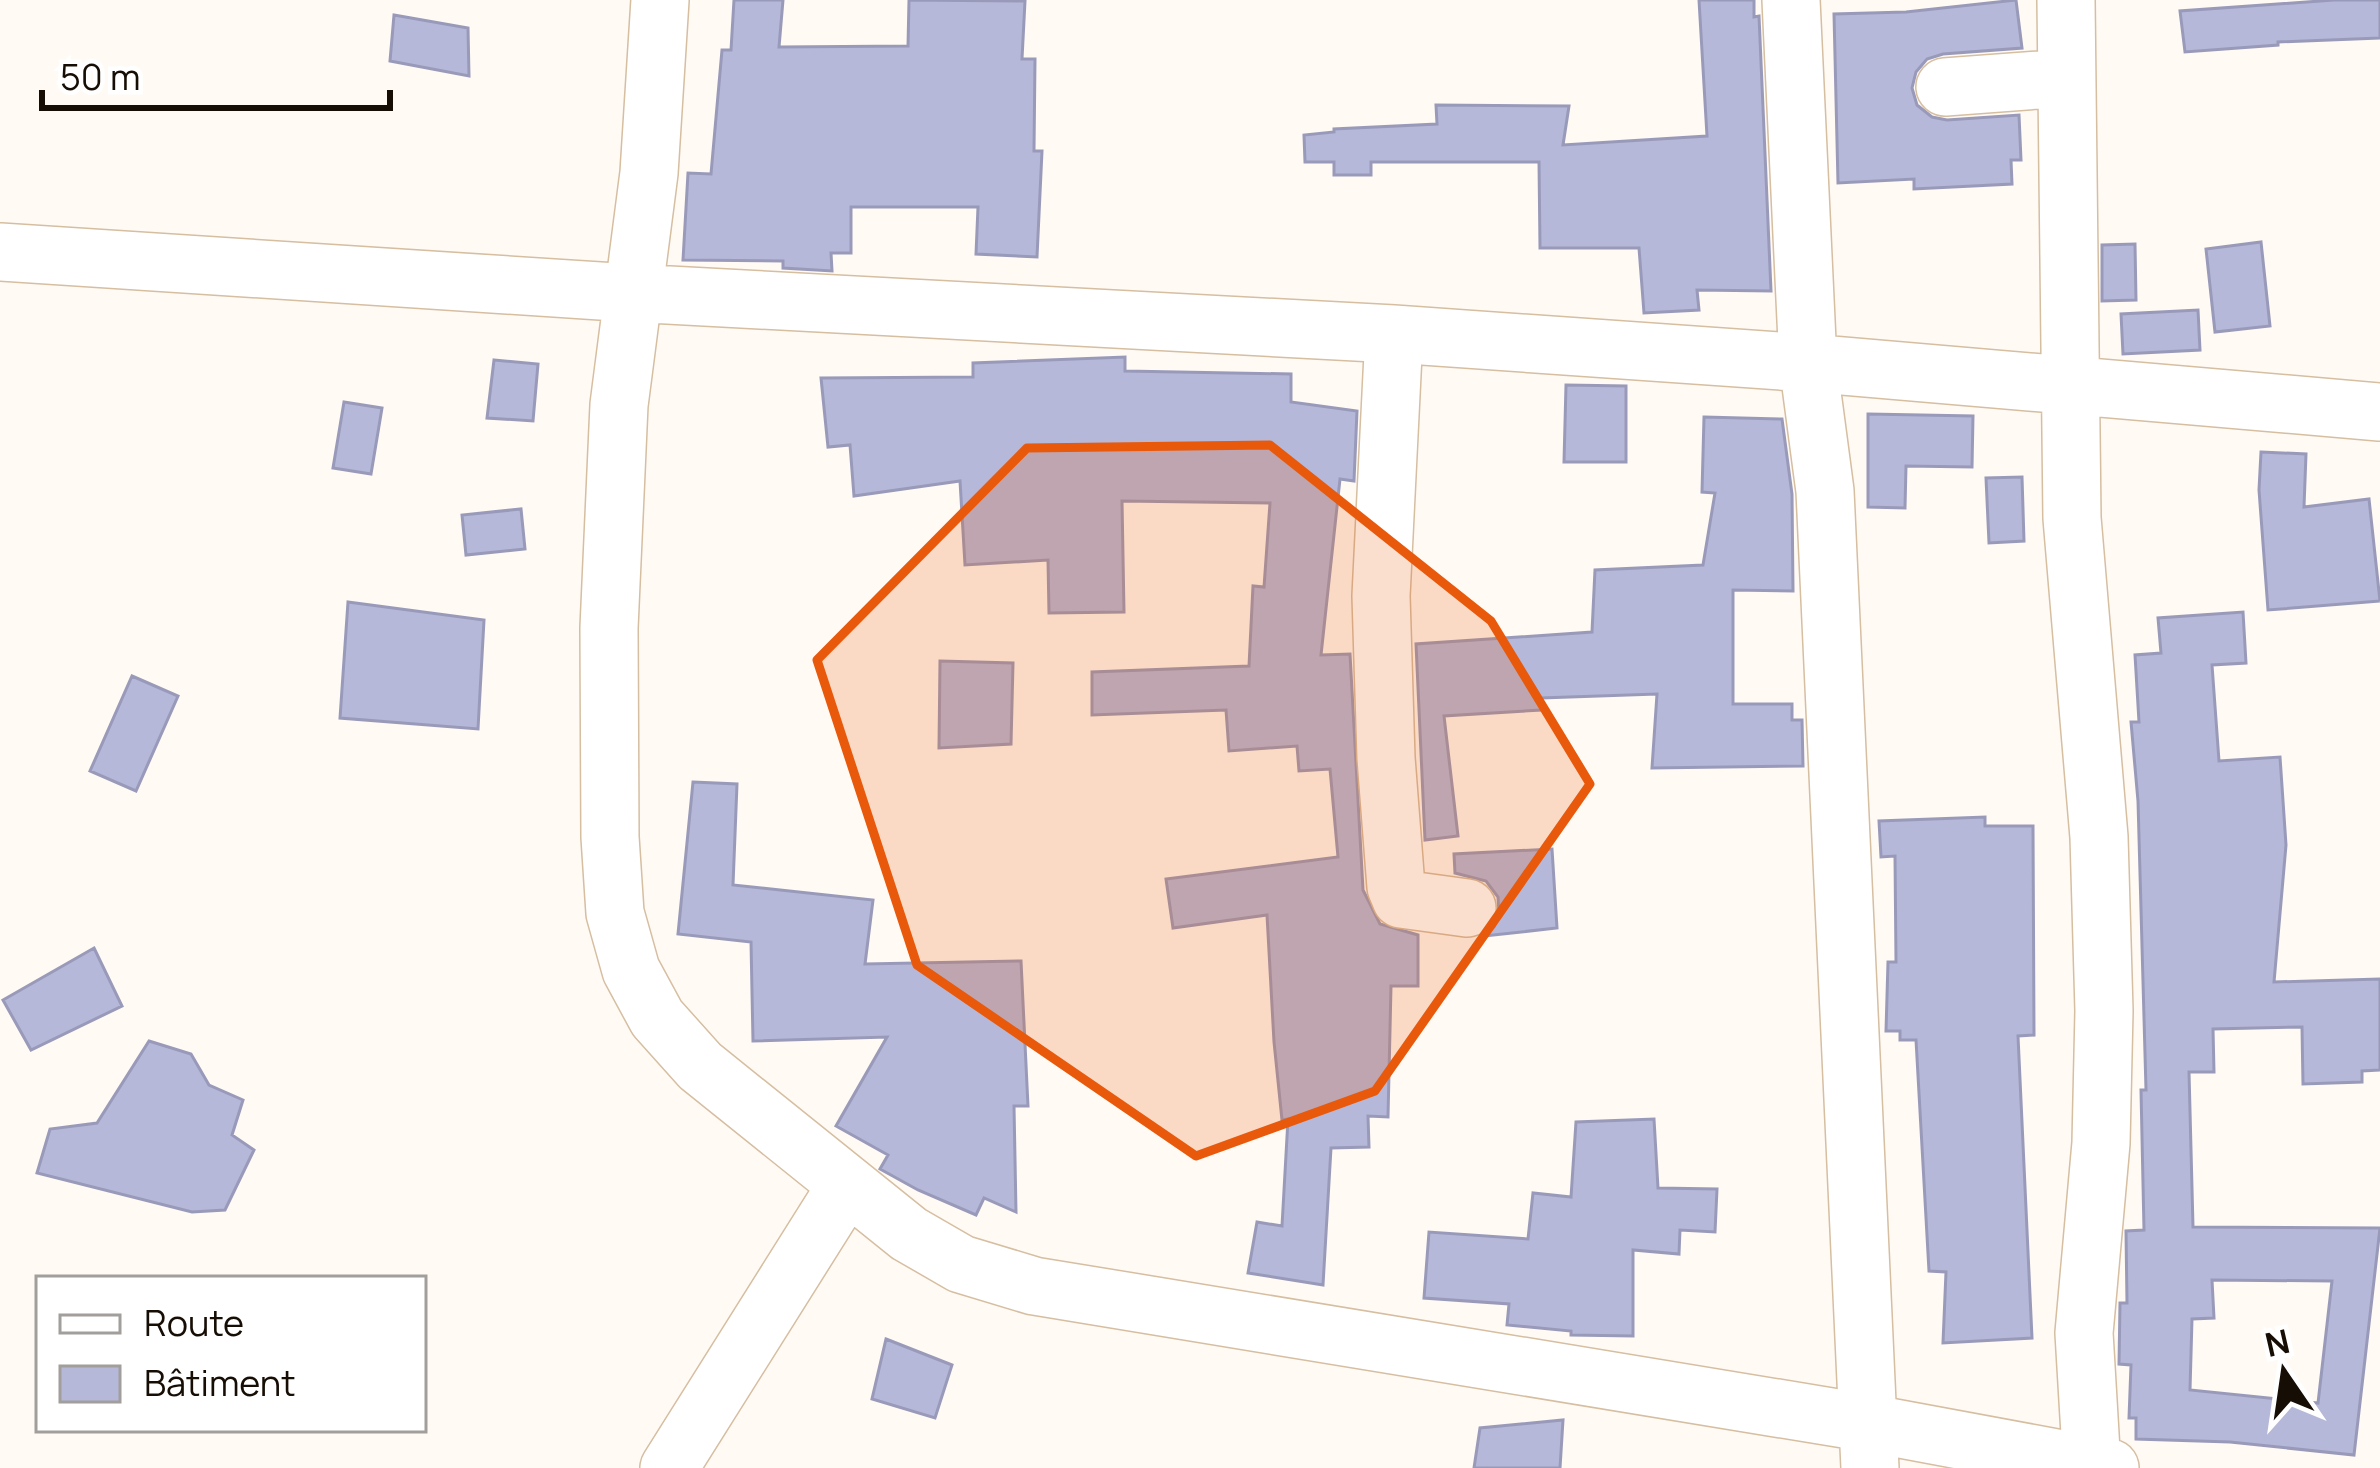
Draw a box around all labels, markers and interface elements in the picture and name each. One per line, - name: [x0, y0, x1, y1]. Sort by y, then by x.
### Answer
- scale bar: [42, 36, 390, 110]
- text: 50 m: [60, 52, 140, 101]
- legend: [36, 1276, 426, 1432]
- text: Route: [144, 1298, 244, 1347]
- north arrow: [2224, 1312, 2344, 1432]
- text: N: [2261, 1318, 2294, 1367]
- text: Bâtiment: [144, 1358, 296, 1407]

